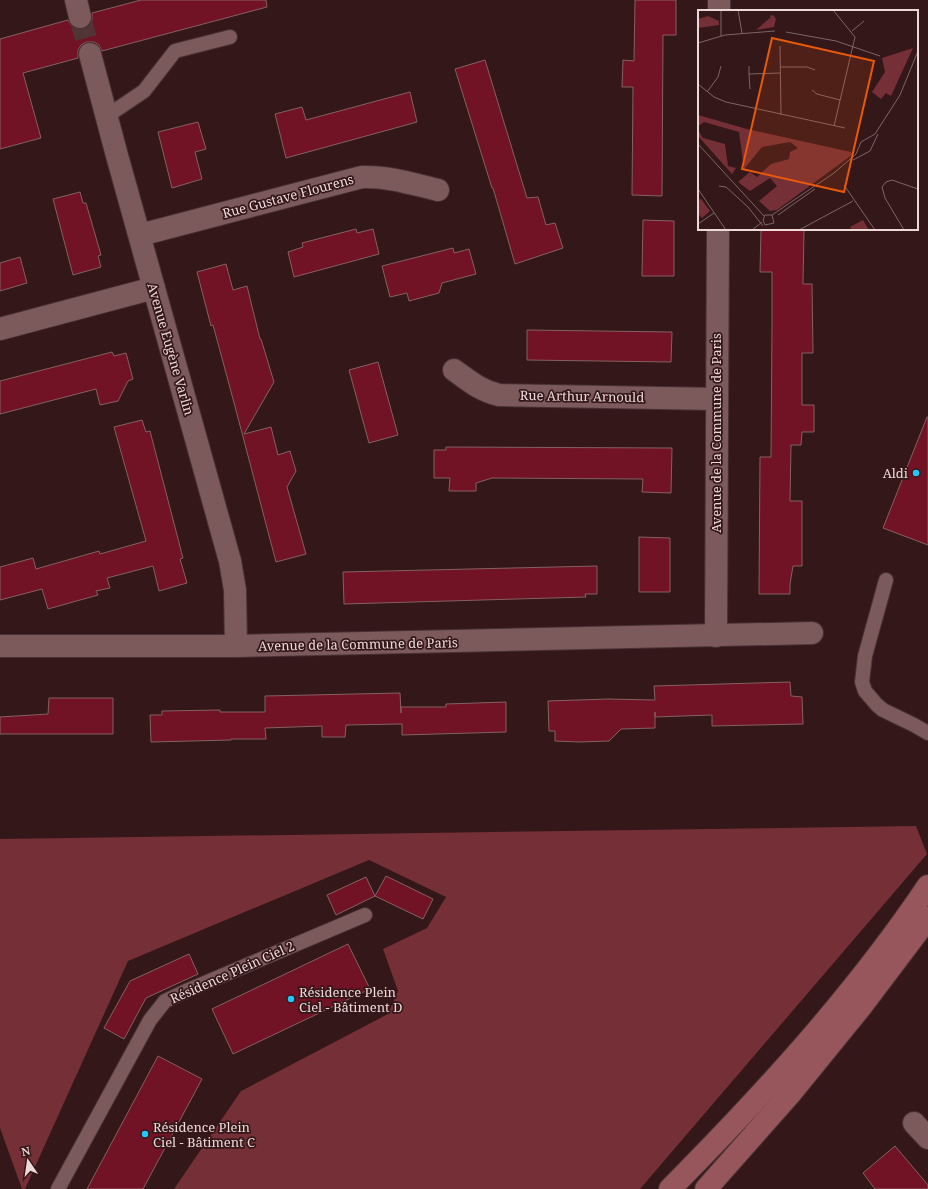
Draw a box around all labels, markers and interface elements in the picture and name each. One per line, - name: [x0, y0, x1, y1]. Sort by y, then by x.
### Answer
- inset map: [698, 10, 918, 230]
- street label: Rue Gustave Flourens: [220, 170, 356, 222]
- street label: Avenue Eugène Varlin: [143, 281, 199, 418]
- street label: Avenue de la Commune de Paris: [707, 333, 725, 533]
- street label: Rue Arthur Arnould: [520, 386, 644, 406]
- place label: Aldi: [883, 464, 908, 482]
- marker: Aldi: [911, 468, 921, 478]
- street label: Avenue de la Commune de Paris: [258, 633, 458, 655]
- street label: Résidence Plein Ciel 2: [167, 937, 297, 1007]
- place label: Résidence Plein Ciel - Bâtiment D: [299, 983, 403, 1016]
- marker: Résidence Plein Ciel - Bâtiment D: [286, 994, 296, 1004]
- place label: Résidence Plein Ciel - Bâtiment C: [153, 1118, 255, 1151]
- marker: Résidence Plein Ciel - Bâtiment C: [140, 1129, 150, 1139]
- north arrow: [8, 1141, 48, 1181]
- text: N: [20, 1142, 32, 1159]

